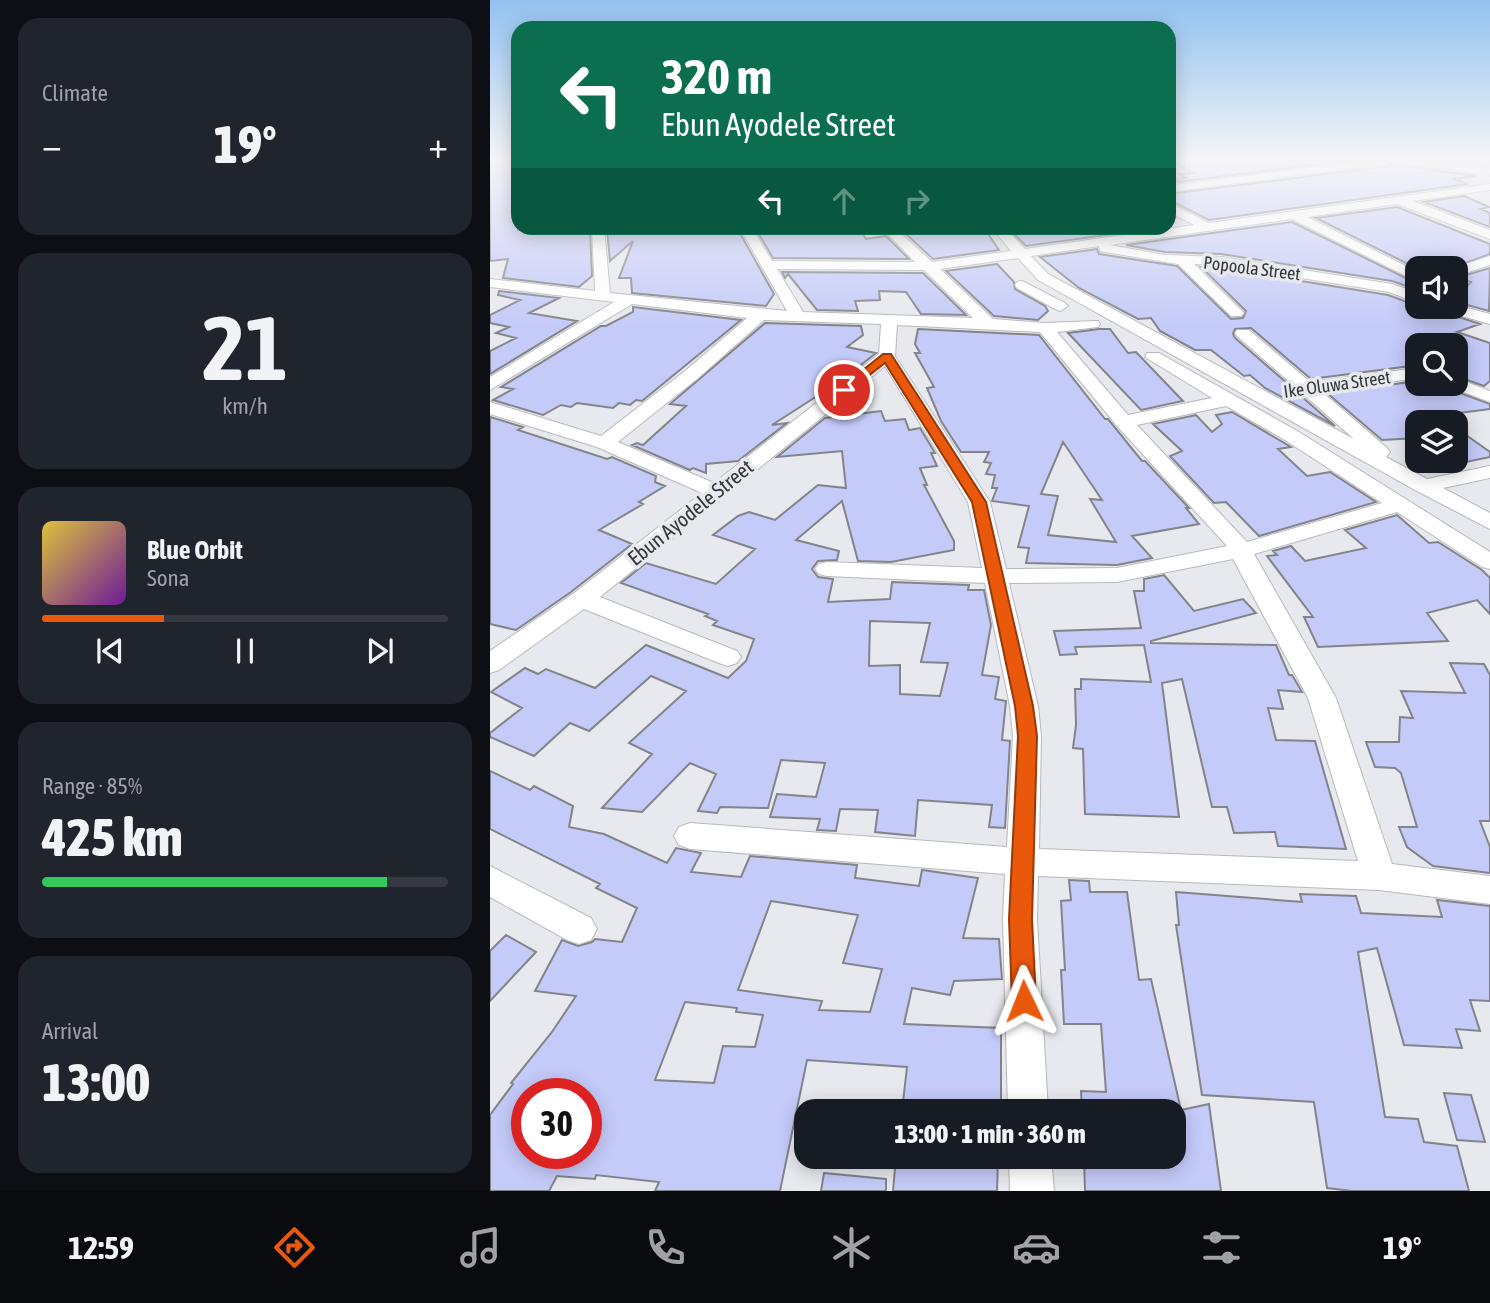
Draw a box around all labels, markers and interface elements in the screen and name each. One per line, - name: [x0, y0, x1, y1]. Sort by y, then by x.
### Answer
- text: 320 m: [661, 48, 772, 104]
- icon: left: [546, 49, 637, 140]
- text: Climate: [42, 80, 108, 106]
- text: Ebun Ayodele Street: [661, 106, 896, 143]
- text: 19°: [213, 114, 277, 174]
- text: −: [42, 123, 62, 166]
- text: +: [428, 123, 448, 166]
- icon: left: [752, 182, 790, 220]
- icon: ahead: [825, 182, 863, 220]
- icon: right: [898, 182, 936, 220]
- street label: Popoola Street: [1202, 252, 1302, 284]
- map controls: [1405, 256, 1468, 473]
- button: sound: [1405, 256, 1468, 319]
- text: 21: [202, 295, 288, 399]
- button: search: [1405, 333, 1468, 396]
- pin: [814, 360, 874, 420]
- street label: Ike Oluwa Street: [1282, 366, 1392, 402]
- icon: arrive: [825, 371, 863, 409]
- text: km/h: [222, 393, 268, 419]
- button: layers: [1405, 410, 1468, 473]
- street label: Ebun Ayodele Street: [623, 454, 757, 570]
- text: Blue Orbit: [147, 535, 243, 565]
- text: Sona: [147, 565, 189, 591]
- icon: previous: [91, 632, 129, 670]
- icon: pause: [226, 632, 264, 670]
- icon: next: [361, 632, 399, 670]
- text: Range · 85%: [42, 773, 142, 799]
- text: 425 km: [42, 807, 183, 867]
- position arrow: [987, 964, 1061, 1038]
- text: Arrival: [42, 1018, 98, 1044]
- text: 13:00: [42, 1052, 150, 1112]
- speed limit sign: 30: [511, 1078, 602, 1169]
- text: 13:00 · 1 min · 360 m: [894, 1119, 1086, 1149]
- icon: directions: [270, 1223, 319, 1272]
- icon: music: [456, 1223, 505, 1272]
- icon: phone: [641, 1223, 690, 1272]
- icon: climate: [827, 1223, 876, 1272]
- icon: car: [1012, 1223, 1061, 1272]
- icon: filters: [1197, 1223, 1246, 1272]
- text: 12:59: [68, 1229, 134, 1266]
- text: 19°: [1383, 1229, 1422, 1266]

